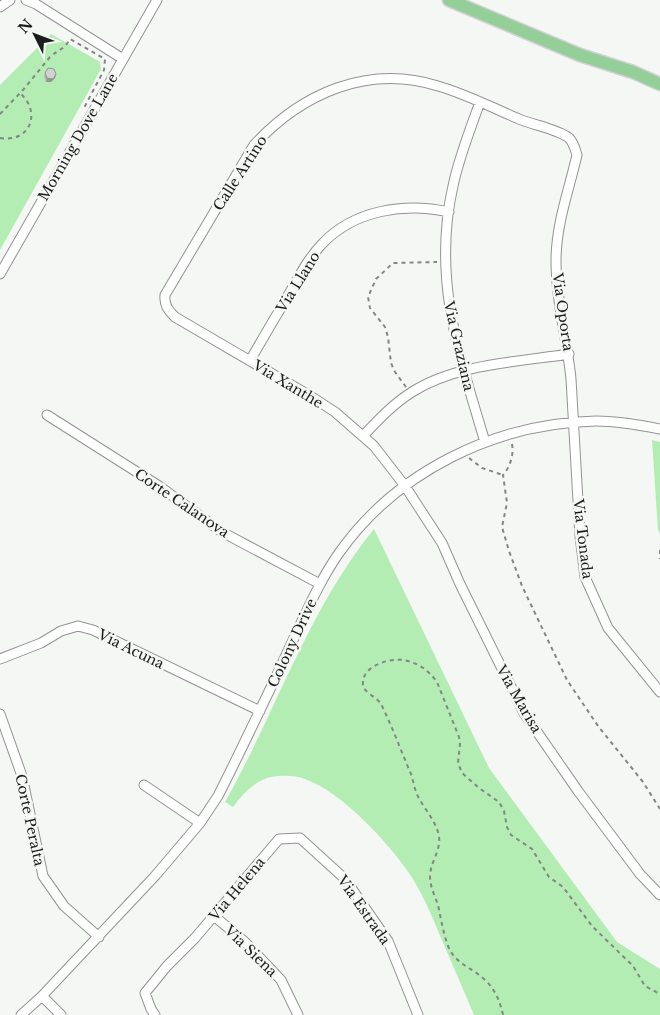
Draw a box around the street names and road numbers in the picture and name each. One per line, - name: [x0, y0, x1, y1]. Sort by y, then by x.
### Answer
- street label: Morning Dove Lane: [34, 70, 122, 204]
- street label: Calle Artino: [209, 132, 271, 214]
- street label: Via Llano: [272, 248, 324, 317]
- street label: Via Oporta: [548, 271, 577, 353]
- street label: Via Graziana: [440, 298, 478, 393]
- street label: Via Xanthe: [249, 355, 326, 412]
- street label: Corte Calanova: [131, 465, 233, 541]
- street label: Via Tonada: [569, 497, 597, 580]
- street label: Colony Drive: [264, 596, 320, 690]
- street label: Via Acuna: [94, 625, 167, 673]
- street label: Via Marisa: [492, 661, 546, 737]
- street label: Corte Peralta: [11, 772, 49, 868]
- street label: Via Helena: [204, 853, 269, 925]
- street label: Via Estrada: [333, 871, 395, 948]
- street label: Via Siena: [220, 921, 281, 981]

